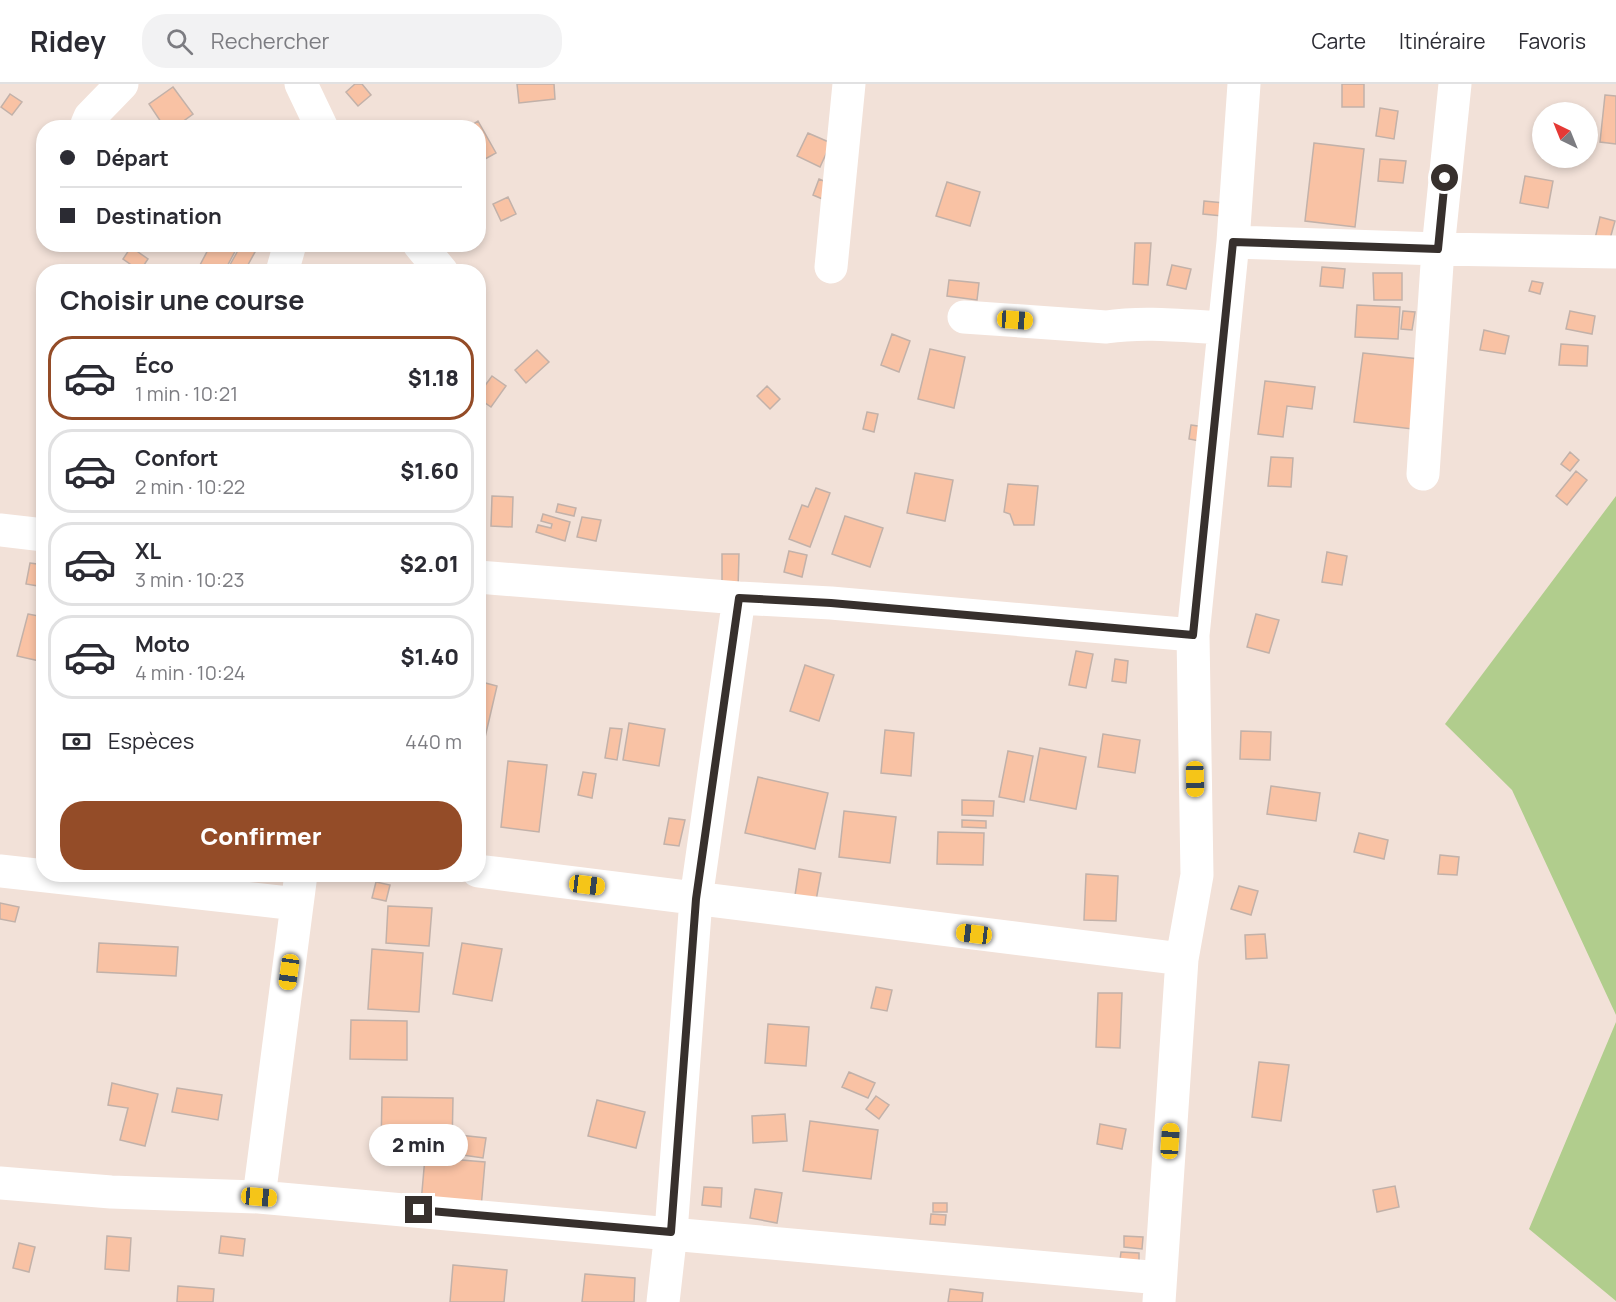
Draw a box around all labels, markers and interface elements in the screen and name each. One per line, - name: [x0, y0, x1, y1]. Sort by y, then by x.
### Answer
- search box: [142, 14, 562, 68]
- text: Ridey: [30, 22, 106, 60]
- icon: search: [163, 25, 196, 58]
- text: Rechercher: [211, 26, 329, 56]
- text: Carte: [1312, 27, 1366, 55]
- text: Itinéraire: [1399, 27, 1485, 55]
- text: Favoris: [1518, 27, 1586, 55]
- north arrow: [1532, 102, 1598, 168]
- map controls: [1532, 102, 1598, 168]
- text: Départ: [96, 143, 169, 173]
- route start: [1431, 164, 1458, 191]
- text: Destination: [96, 201, 222, 231]
- text: Choisir une course: [60, 281, 304, 318]
- car: [996, 310, 1034, 330]
- text: Éco: [135, 350, 174, 380]
- icon: car: [63, 351, 117, 405]
- text: $1.18: [408, 363, 459, 393]
- text: 1 min · 10:21: [135, 380, 238, 407]
- text: Confort: [135, 443, 218, 473]
- icon: car: [63, 444, 117, 498]
- text: $1.60: [400, 456, 459, 486]
- text: 2 min · 10:22: [135, 473, 245, 500]
- text: XL: [135, 536, 161, 566]
- icon: car: [63, 537, 117, 591]
- text: $2.01: [400, 549, 459, 579]
- text: 3 min · 10:23: [135, 566, 245, 593]
- text: Moto: [135, 629, 190, 659]
- icon: car: [63, 630, 117, 684]
- text: $1.40: [400, 642, 459, 672]
- text: 4 min · 10:24: [135, 659, 246, 686]
- icon: cash: [60, 725, 93, 758]
- text: Espèces: [108, 726, 194, 756]
- text: 440 m: [405, 728, 462, 755]
- car: [1186, 761, 1204, 797]
- button: Confirmer: [60, 801, 462, 870]
- car: [568, 874, 606, 896]
- car: [955, 923, 993, 945]
- car: [278, 953, 300, 991]
- car: [1160, 1122, 1180, 1160]
- callout: 2 min: [370, 1123, 468, 1165]
- text: 2 min: [392, 1131, 445, 1158]
- car: [240, 1186, 278, 1208]
- route end: [405, 1196, 432, 1223]

